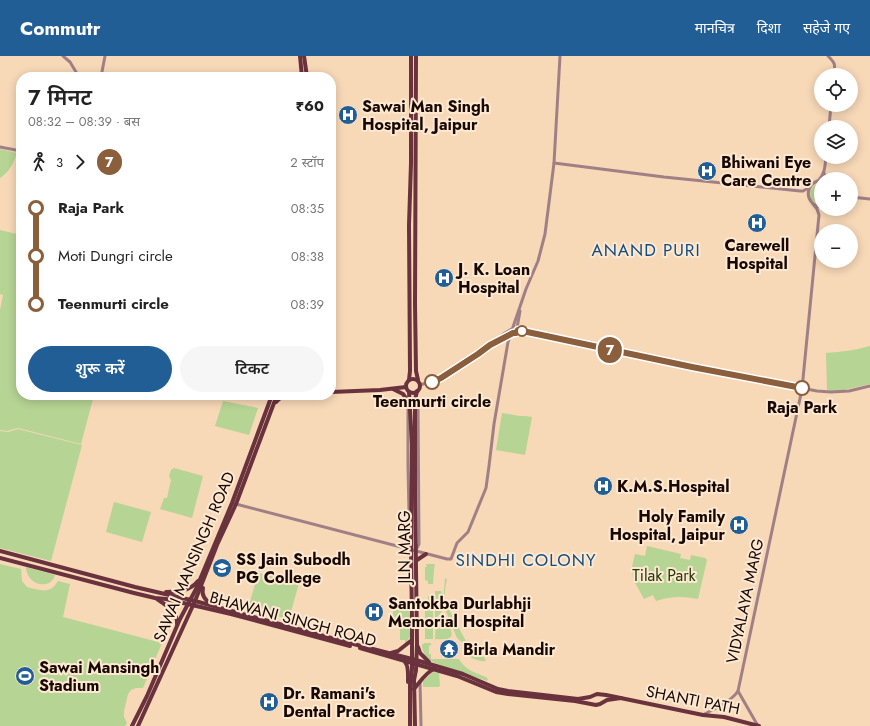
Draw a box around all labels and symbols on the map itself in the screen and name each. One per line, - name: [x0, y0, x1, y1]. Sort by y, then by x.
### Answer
- place label: Sawai Man Singh Hospital, Jaipur: [362, 95, 490, 136]
- hospital icon: Sawai Man Singh Hospital, Jaipur: [337, 104, 359, 126]
- place label: Bhiwani Eye Care Centre: [721, 151, 811, 192]
- hospital icon: Bhiwani Eye Care Centre: [696, 160, 718, 182]
- hospital icon: Carewell Hospital: [746, 212, 768, 234]
- place label: Carewell Hospital: [725, 234, 789, 275]
- district label: ANAND PURI: [591, 238, 701, 262]
- place label: J. K. Loan Hospital: [455, 258, 530, 299]
- hospital icon: J. K. Loan Hospital: [433, 267, 455, 289]
- unlabelled marker: [516, 325, 528, 337]
- line badge: 7: [597, 337, 623, 363]
- marker: Teenmurti circle: [424, 374, 440, 390]
- marker: Raja Park: [794, 380, 810, 396]
- place label: Teenmurti circle: [373, 390, 491, 413]
- place label: Raja Park: [767, 396, 838, 419]
- street label: SAWAI MANSINGH ROAD: [148, 468, 240, 646]
- hospital icon: K.M.S.Hospital: [592, 475, 614, 497]
- place label: K.M.S.Hospital: [617, 475, 730, 498]
- place label: Holy Family Hospital, Jaipur: [609, 505, 726, 546]
- street label: JLN MARG: [393, 510, 416, 586]
- hospital icon: Holy Family Hospital, Jaipur: [728, 514, 750, 536]
- street label: VIDYALAYA MARG: [720, 536, 770, 666]
- place label: SS Jain Subodh PG College: [236, 548, 351, 589]
- district label: SINDHI COLONY: [456, 548, 597, 572]
- school or university icon: SS Jain Subodh PG College: [211, 557, 233, 579]
- park label: Tilak Park: [632, 564, 697, 587]
- street label: BHAWANI SINGH ROAD: [207, 586, 379, 652]
- place label: Santokba Durlabhji Memorial Hospital: [388, 592, 531, 633]
- hospital icon: Santokba Durlabhji Memorial Hospital: [363, 601, 385, 623]
- temple icon: Birla Mandir: [438, 638, 460, 660]
- place label: Birla Mandir: [463, 638, 556, 661]
- place label: Sawai Mansingh Stadium: [39, 656, 159, 697]
- sports icon: Sawai Mansingh Stadium: [14, 665, 36, 687]
- street label: SHANTI PATH: [644, 680, 742, 720]
- place label: Dr. Ramani's Dental Practice: [283, 682, 395, 723]
- hospital icon: Dr. Ramani's Dental Practice: [258, 691, 280, 713]

